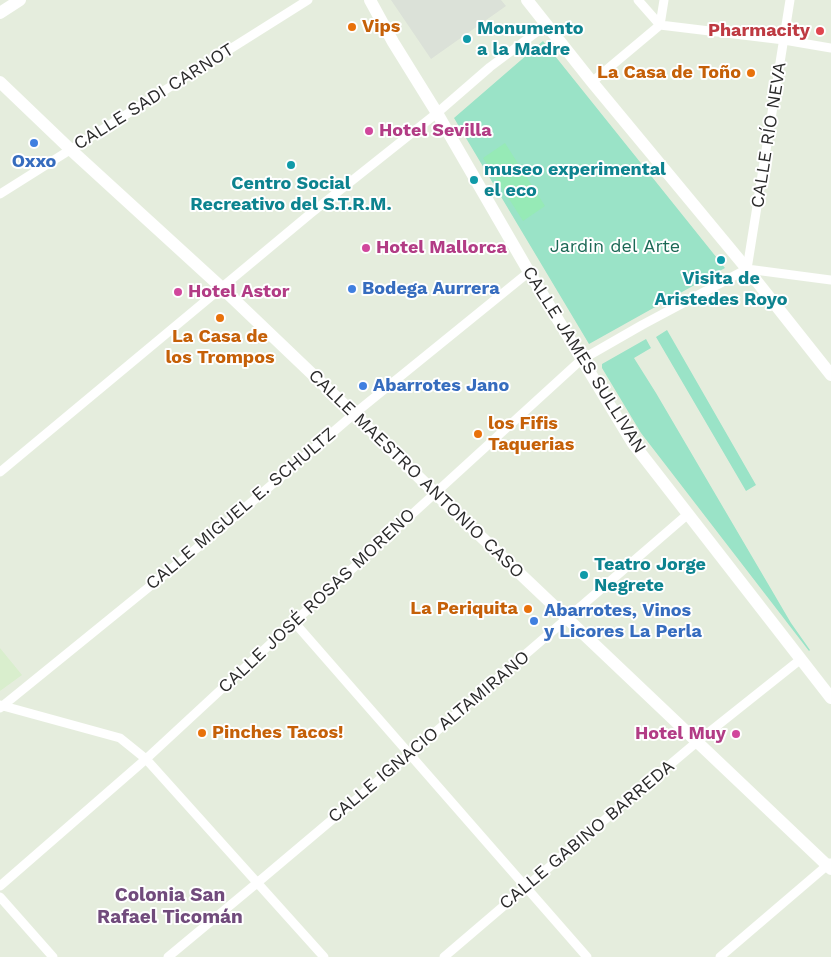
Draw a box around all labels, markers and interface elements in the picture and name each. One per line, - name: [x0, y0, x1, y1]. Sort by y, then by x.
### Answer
- place label: Vips: [362, 16, 400, 38]
- place label: Monumento a la Madre: [477, 18, 584, 60]
- place label: Pharmacity: [708, 20, 810, 42]
- marker: Vips: [346, 21, 358, 33]
- marker: Pharmacity: [814, 25, 826, 37]
- marker: Monumento a la Madre: [461, 33, 473, 45]
- street label: CALLE SADI CARNOT: [70, 39, 238, 155]
- street label: CALLE RÍO NEVA: [747, 60, 791, 210]
- place label: La Casa de Toño: [597, 62, 741, 84]
- marker: La Casa de Toño: [745, 67, 757, 79]
- place label: Hotel Sevilla: [379, 120, 492, 142]
- marker: Hotel Sevilla: [363, 125, 375, 137]
- marker: Oxxo: [28, 137, 40, 149]
- place label: Oxxo: [12, 151, 56, 173]
- marker: Centro Social Recreativo del S.T.R.M.: [285, 159, 297, 171]
- place label: museo experimental el eco: [484, 159, 666, 202]
- place label: Centro Social Recreativo del S.T.R.M.: [190, 173, 392, 215]
- marker: museo experimental el eco: [468, 174, 480, 186]
- park label: Jardin del Arte: [550, 236, 680, 258]
- place label: Hotel Mallorca: [376, 237, 507, 259]
- marker: Hotel Mallorca: [360, 242, 372, 254]
- marker: Visita de Aristedes Royo: [715, 254, 727, 266]
- street label: CALLE JAMES SULLIVAN: [518, 263, 650, 457]
- place label: Visita de Aristedes Royo: [655, 268, 787, 310]
- place label: Bodega Aurrera: [362, 278, 500, 300]
- place label: Hotel Astor: [188, 281, 289, 303]
- marker: Bodega Aurrera: [346, 283, 358, 295]
- marker: Hotel Astor: [172, 286, 184, 298]
- marker: La Casa de los Trompos: [214, 312, 226, 324]
- place label: La Casa de los Trompos: [165, 326, 275, 368]
- street label: CALLE MAESTRO ANTONIO CASO: [304, 365, 528, 583]
- place label: Abarrotes Jano: [373, 375, 509, 397]
- marker: Abarrotes Jano: [357, 380, 369, 392]
- place label: los Fifis Taquerias: [488, 413, 574, 456]
- street label: CALLE MIGUEL E. SCHULTZ: [142, 423, 340, 595]
- marker: los Fifis Taquerias: [472, 428, 484, 440]
- street label: CALLE JOSÉ ROSAS MORENO: [214, 504, 420, 698]
- place label: Teatro Jorge Negrete: [594, 554, 706, 596]
- marker: Teatro Jorge Negrete: [578, 569, 590, 581]
- place label: La Periquita: [410, 598, 518, 620]
- place label: Abarrotes, Vinos y Licores La Perla: [544, 600, 702, 642]
- marker: La Periquita: [522, 603, 534, 615]
- marker: Abarrotes, Vinos y Licores La Perla: [528, 615, 540, 627]
- street label: CALLE IGNACIO ALTAMIRANO: [324, 646, 534, 828]
- place label: Pinches Tacos!: [212, 722, 343, 744]
- place label: Hotel Muy: [635, 723, 726, 745]
- marker: Pinches Tacos!: [196, 727, 208, 739]
- marker: Hotel Muy: [730, 728, 742, 740]
- street label: CALLE GABINO BARREDA: [495, 756, 679, 914]
- district label: Colonia San Rafael Ticomán: [97, 884, 243, 928]

